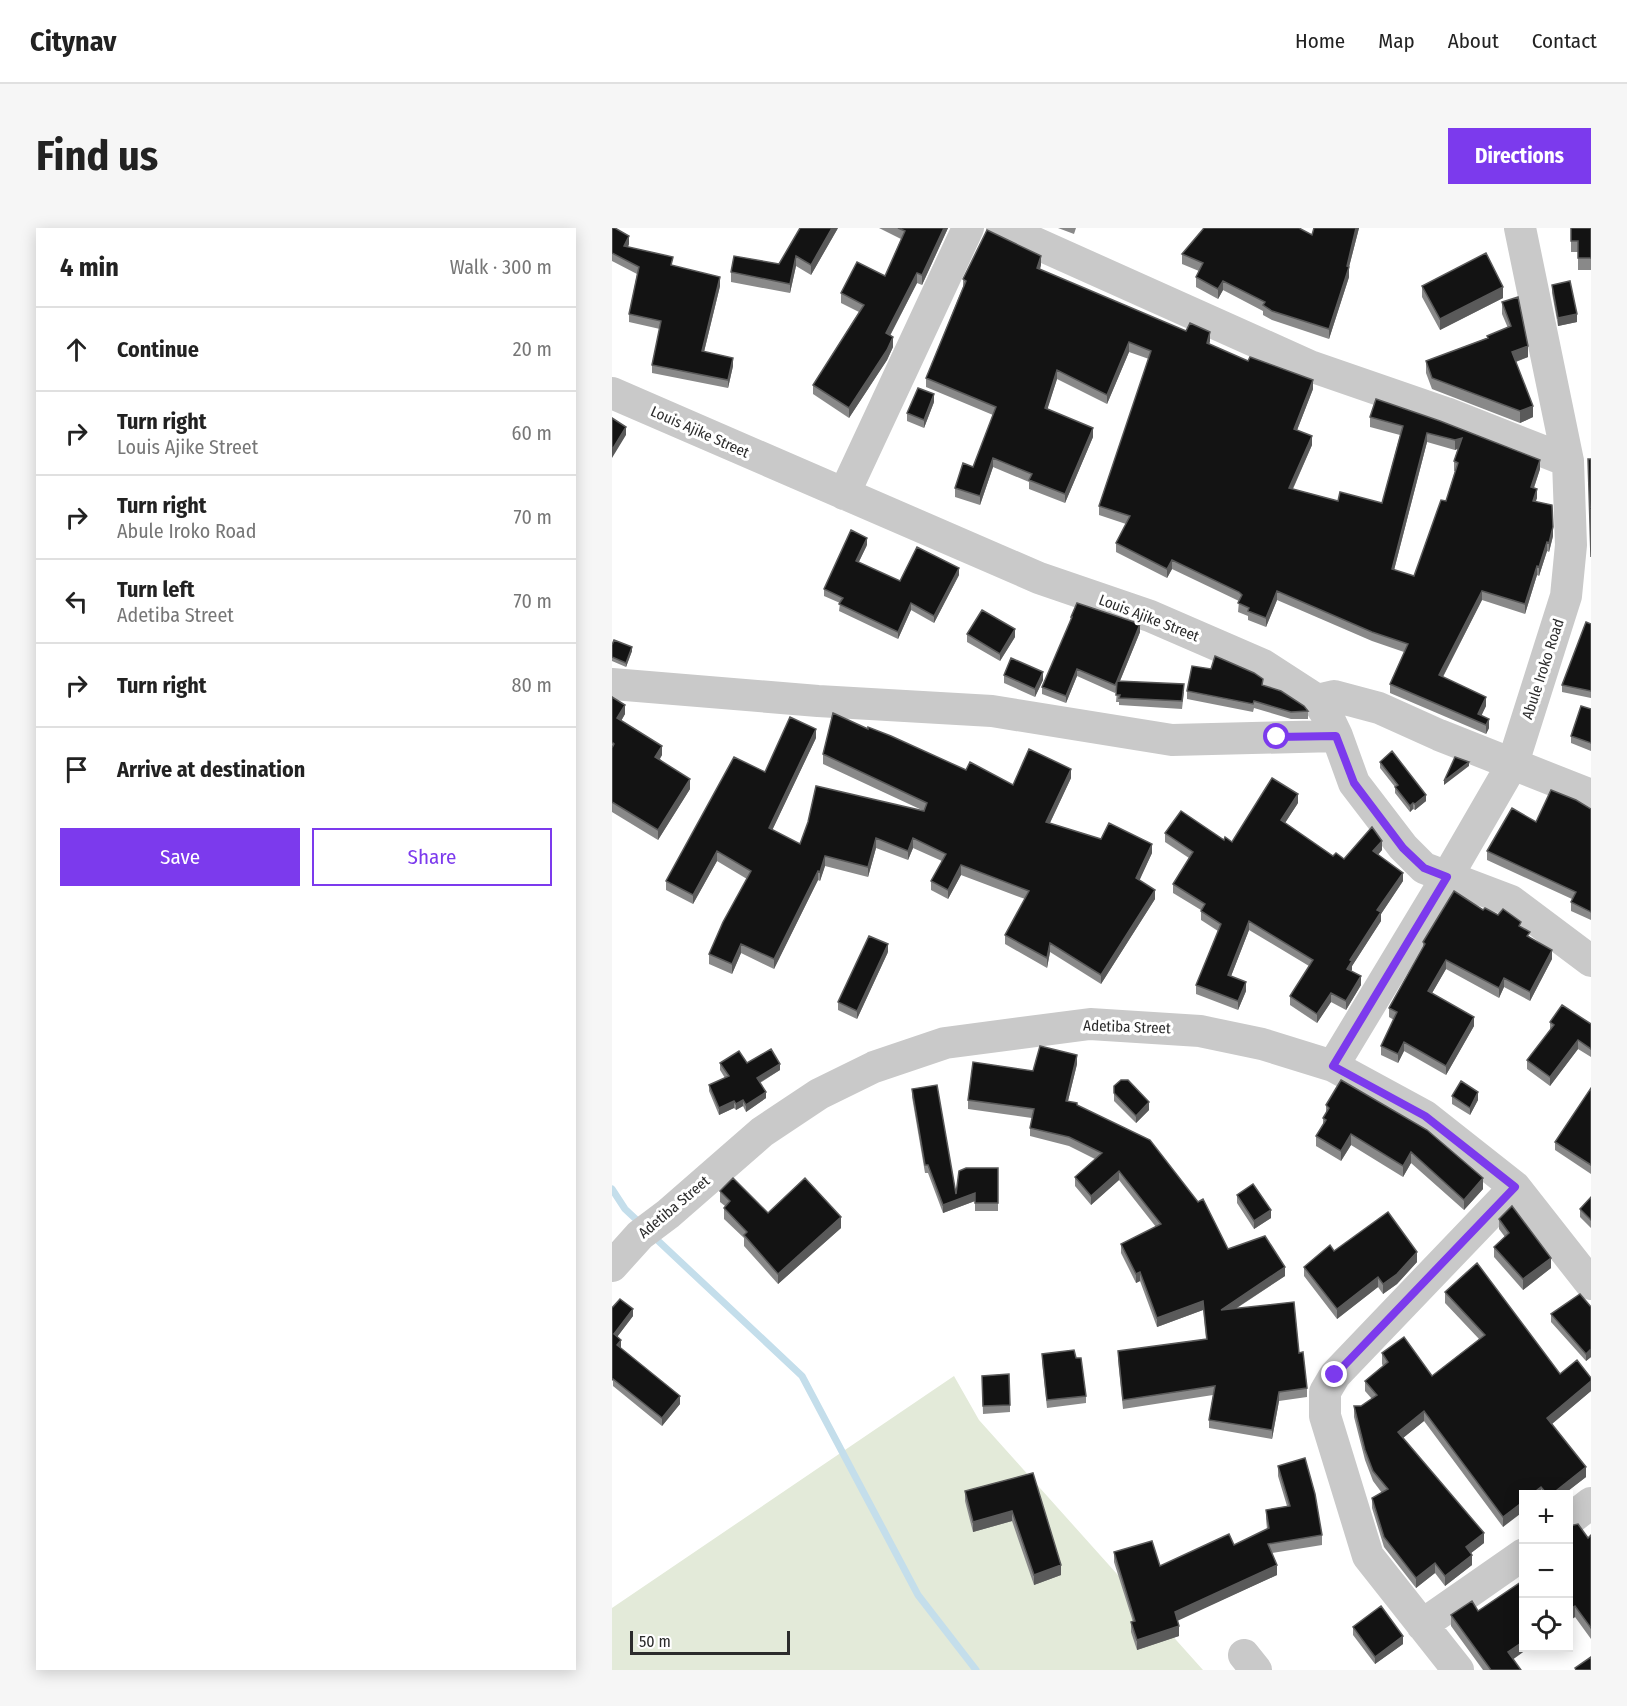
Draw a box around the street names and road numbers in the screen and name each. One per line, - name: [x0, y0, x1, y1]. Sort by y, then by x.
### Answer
- street label: Louis Ajike Street: [648, 402, 752, 462]
- street label: Louis Ajike Street: [1096, 591, 1202, 645]
- street label: Abule Iroko Road: [1518, 617, 1568, 721]
- street label: Adetiba Street: [1083, 1016, 1171, 1038]
- street label: Adetiba Street: [635, 1172, 713, 1242]

